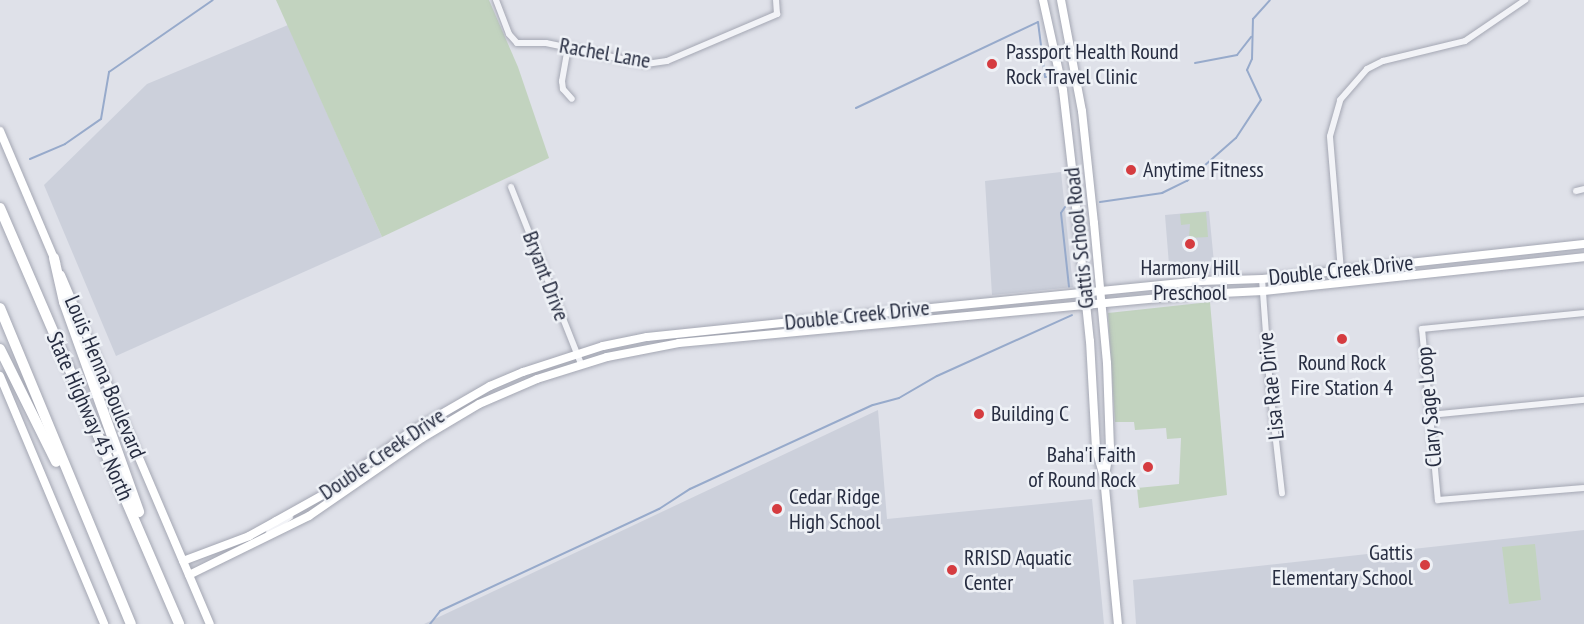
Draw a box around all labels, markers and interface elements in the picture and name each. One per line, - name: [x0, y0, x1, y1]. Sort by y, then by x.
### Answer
- street label: Rachel Lane: [557, 32, 653, 74]
- place label: Passport Health Round Rock Travel Clinic: [1006, 38, 1178, 90]
- marker: Passport Health Round Rock Travel Clinic: [983, 55, 1001, 73]
- place label: Anytime Fitness: [1143, 157, 1264, 183]
- marker: Anytime Fitness: [1124, 163, 1138, 177]
- street label: Gattis School Road: [1058, 166, 1100, 310]
- street label: Bryant Drive: [517, 227, 575, 325]
- marker: Harmony Hill Preschool: [1183, 237, 1197, 251]
- street label: Double Creek Drive: [1267, 249, 1415, 291]
- place label: Harmony Hill Preschool: [1140, 254, 1240, 306]
- street label: Louis Henna Boulevard: [59, 292, 151, 462]
- street label: Double Creek Drive: [783, 294, 931, 336]
- street label: State Highway 45 North: [41, 327, 139, 505]
- street label: Lisa Rae Drive: [1252, 331, 1290, 441]
- marker: Round Rock Fire Station 4: [1335, 332, 1349, 346]
- street label: Clary Sage Loop: [1411, 345, 1447, 469]
- place label: Round Rock Fire Station 4: [1291, 349, 1393, 400]
- place label: Building C: [991, 401, 1069, 427]
- street label: Double Creek Drive: [314, 402, 450, 506]
- marker: Building C: [972, 407, 986, 421]
- place label: Baha'i Faith of Round Rock: [1028, 441, 1136, 493]
- marker: Baha'i Faith of Round Rock: [1141, 460, 1155, 474]
- place label: Cedar Ridge High School: [789, 483, 880, 534]
- marker: Cedar Ridge High School: [770, 502, 784, 516]
- place label: Gattis Elementary School: [1271, 539, 1413, 590]
- place label: RRISD Aquatic Center: [964, 544, 1073, 596]
- marker: Gattis Elementary School: [1418, 558, 1432, 572]
- marker: RRISD Aquatic Center: [945, 563, 959, 577]

